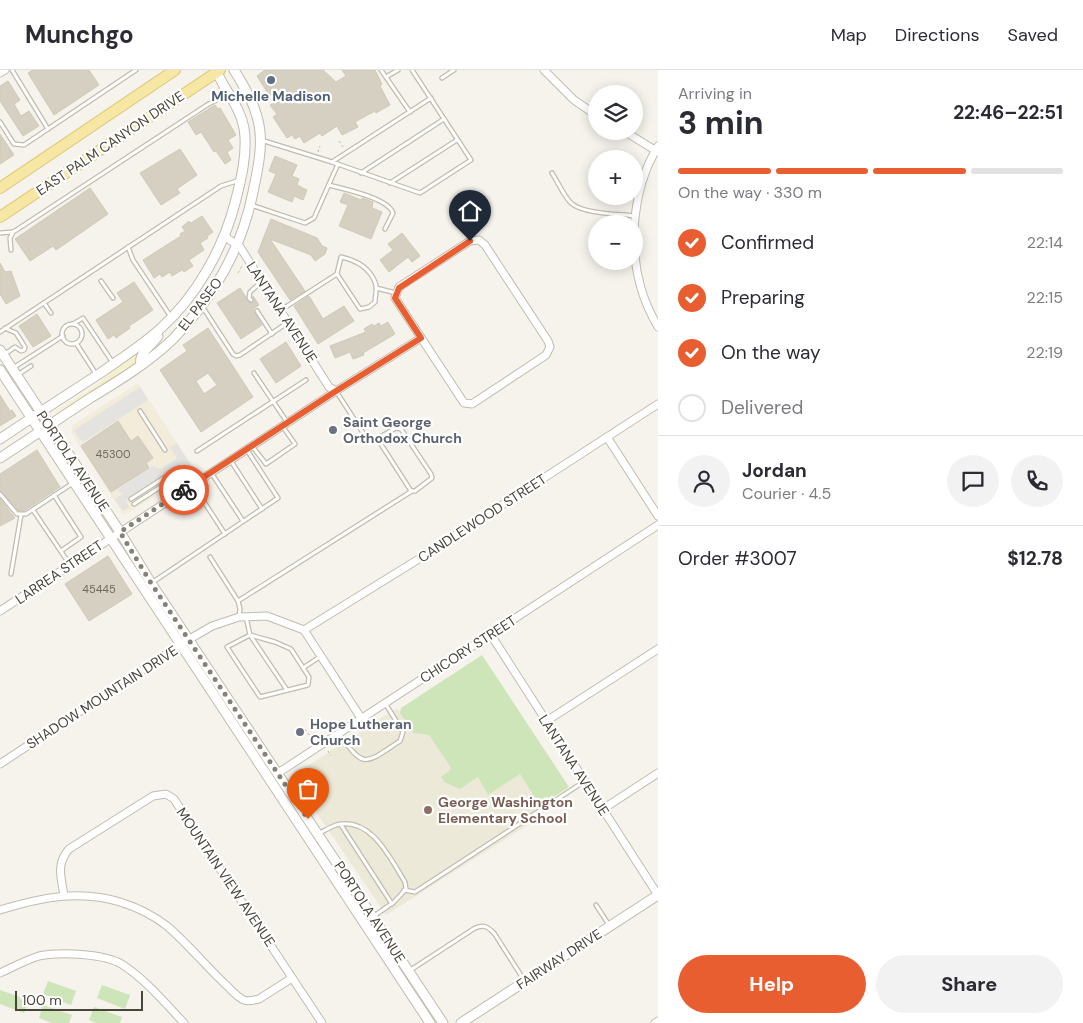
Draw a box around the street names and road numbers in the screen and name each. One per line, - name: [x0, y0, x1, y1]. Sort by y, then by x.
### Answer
- street label: EAST PALM CANYON DRIVE: [33, 87, 188, 199]
- street label: LANTANA AVENUE: [243, 258, 321, 366]
- street label: EL PASEO: [174, 274, 226, 334]
- street label: PORTOLA AVENUE: [33, 407, 113, 515]
- street label: CANDLEWOOD STREET: [414, 470, 550, 566]
- street label: LARREA STREET: [12, 536, 106, 608]
- street label: CHICORY STREET: [416, 611, 520, 687]
- street label: SHADOW MOUNTAIN DRIVE: [23, 641, 181, 753]
- street label: LANTANA AVENUE: [535, 711, 613, 819]
- street label: MOUNTAIN VIEW AVENUE: [173, 804, 279, 950]
- street label: PORTOLA AVENUE: [330, 858, 410, 966]
- street label: FAIRWAY DRIVE: [513, 925, 605, 993]

